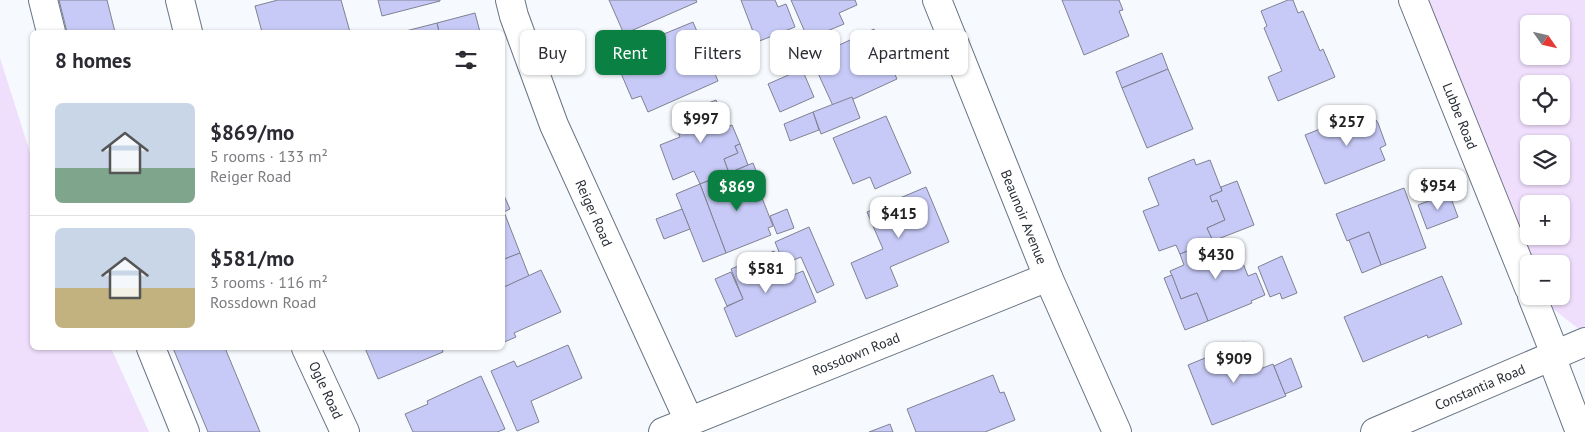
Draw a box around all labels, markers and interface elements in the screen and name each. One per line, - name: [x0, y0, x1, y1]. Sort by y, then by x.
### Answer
- north arrow: [1520, 15, 1570, 65]
- map controls: [1520, 15, 1570, 305]
- chip: Buy: [520, 30, 585, 75]
- chip: Rent: [595, 30, 666, 75]
- chip: Filters: [676, 30, 760, 75]
- chip: New: [770, 30, 840, 75]
- chip: Apartment: [850, 30, 968, 75]
- icon: filters: [452, 46, 480, 74]
- text: 8 homes: [55, 47, 131, 74]
- button: locate: [1520, 75, 1570, 125]
- street label: Lubbe Road: [1439, 80, 1481, 152]
- pin: $997: [671, 102, 731, 144]
- pin: $257: [1317, 104, 1377, 147]
- text: $997: [683, 108, 719, 128]
- text: $257: [1329, 111, 1365, 131]
- text: $869/mo: [210, 119, 294, 146]
- icon: home: [95, 123, 155, 183]
- button: layers: [1520, 135, 1570, 185]
- text: 5 rooms · 133 m²: [210, 146, 328, 166]
- text: Reiger Road: [210, 166, 291, 186]
- street label: Beaunoir Avenue: [997, 167, 1051, 267]
- pin: $954: [1408, 168, 1468, 211]
- pin: $869: [707, 170, 767, 212]
- text: $954: [1420, 175, 1456, 195]
- text: $869: [719, 176, 755, 196]
- street label: Reiger Road: [571, 177, 617, 249]
- button: +: [1520, 195, 1570, 245]
- pin: $415: [869, 196, 929, 239]
- text: $415: [881, 203, 917, 223]
- pin: $430: [1186, 238, 1246, 280]
- text: $430: [1198, 244, 1234, 264]
- text: $581/mo: [210, 245, 294, 272]
- icon: home: [95, 248, 155, 308]
- pin: $581: [736, 252, 796, 294]
- button: −: [1520, 255, 1570, 305]
- text: $581: [748, 258, 784, 278]
- text: 3 rooms · 116 m²: [210, 272, 328, 292]
- text: Rossdown Road: [210, 292, 316, 312]
- street label: Rossdown Road: [809, 328, 903, 380]
- pin: $909: [1204, 342, 1264, 384]
- text: $909: [1216, 348, 1252, 368]
- street label: Ogle Road: [305, 358, 347, 422]
- street label: Constantia Road: [1432, 360, 1528, 414]

